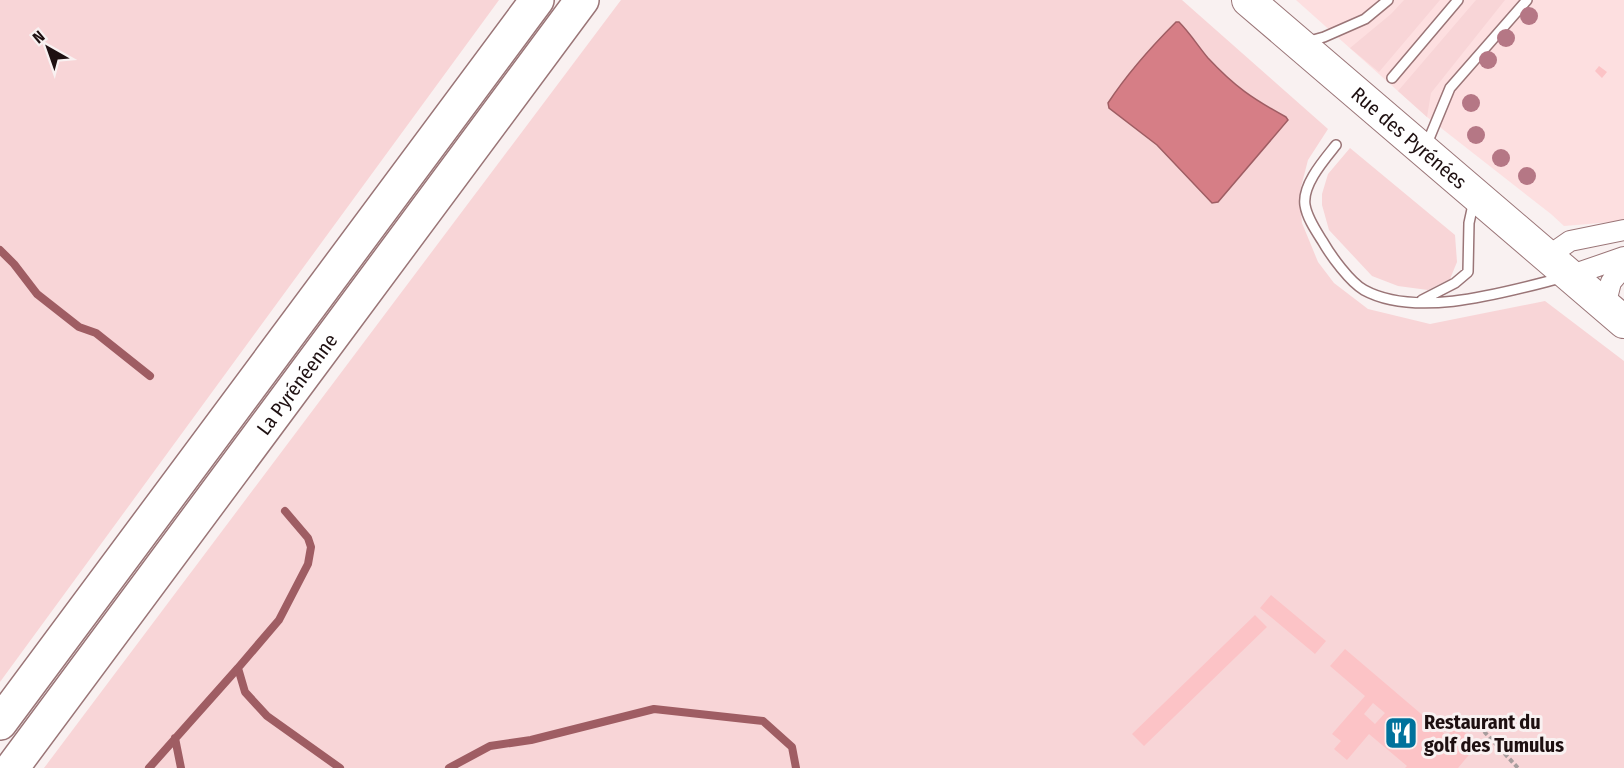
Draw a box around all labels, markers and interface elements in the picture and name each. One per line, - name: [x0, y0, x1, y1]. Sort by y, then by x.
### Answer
- north arrow: [18, 18, 78, 78]
- text: N: [29, 27, 48, 47]
- street label: Rue des Pyrénées: [1346, 82, 1472, 194]
- street label: La Pyrénéenne: [251, 329, 342, 440]
- place label: Restaurant du golf des Tumulus: [1424, 710, 1564, 757]
- restaurant icon: Restaurant du golf des Tumulus: [1383, 715, 1419, 751]

